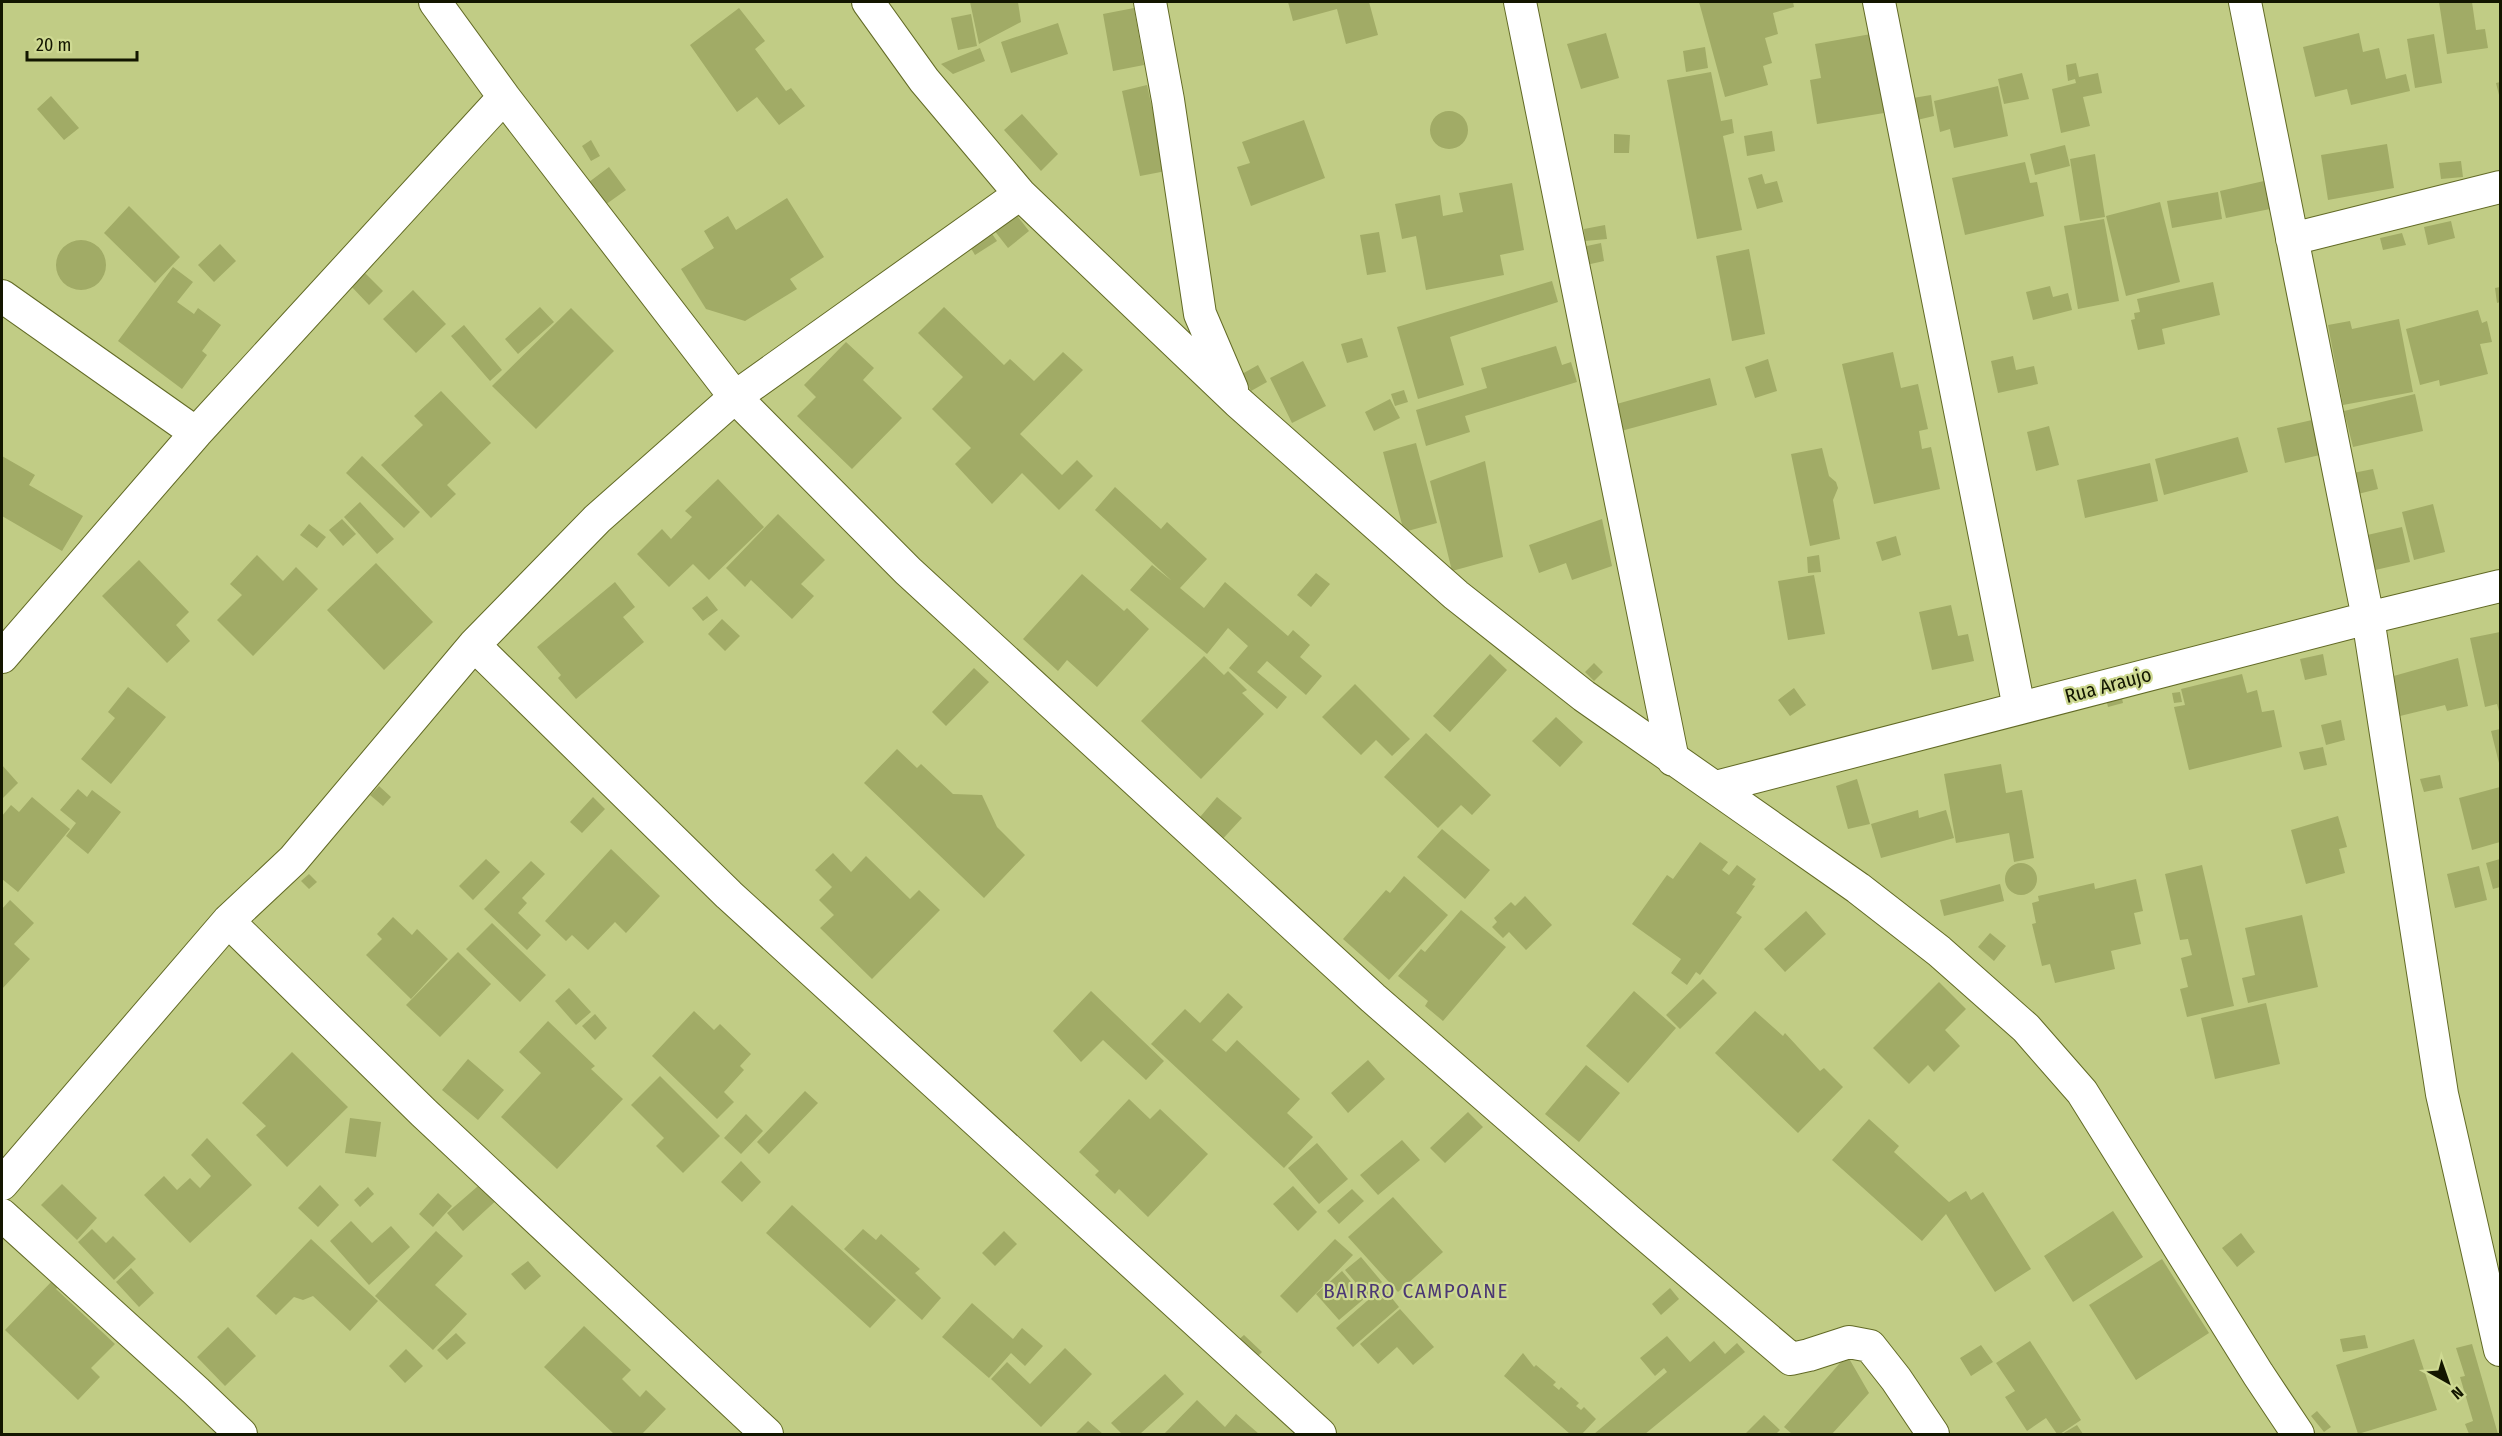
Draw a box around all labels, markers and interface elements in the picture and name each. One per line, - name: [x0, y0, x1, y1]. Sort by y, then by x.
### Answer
- scale bar: [27, 24, 136, 62]
- text: 20 m: [36, 34, 71, 56]
- street label: Rua Araujo: [2062, 662, 2154, 708]
- district label: BAIRRO CAMPOANE: [1323, 1278, 1509, 1304]
- north arrow: [2418, 1352, 2478, 1412]
- text: N: [2448, 1383, 2467, 1403]

